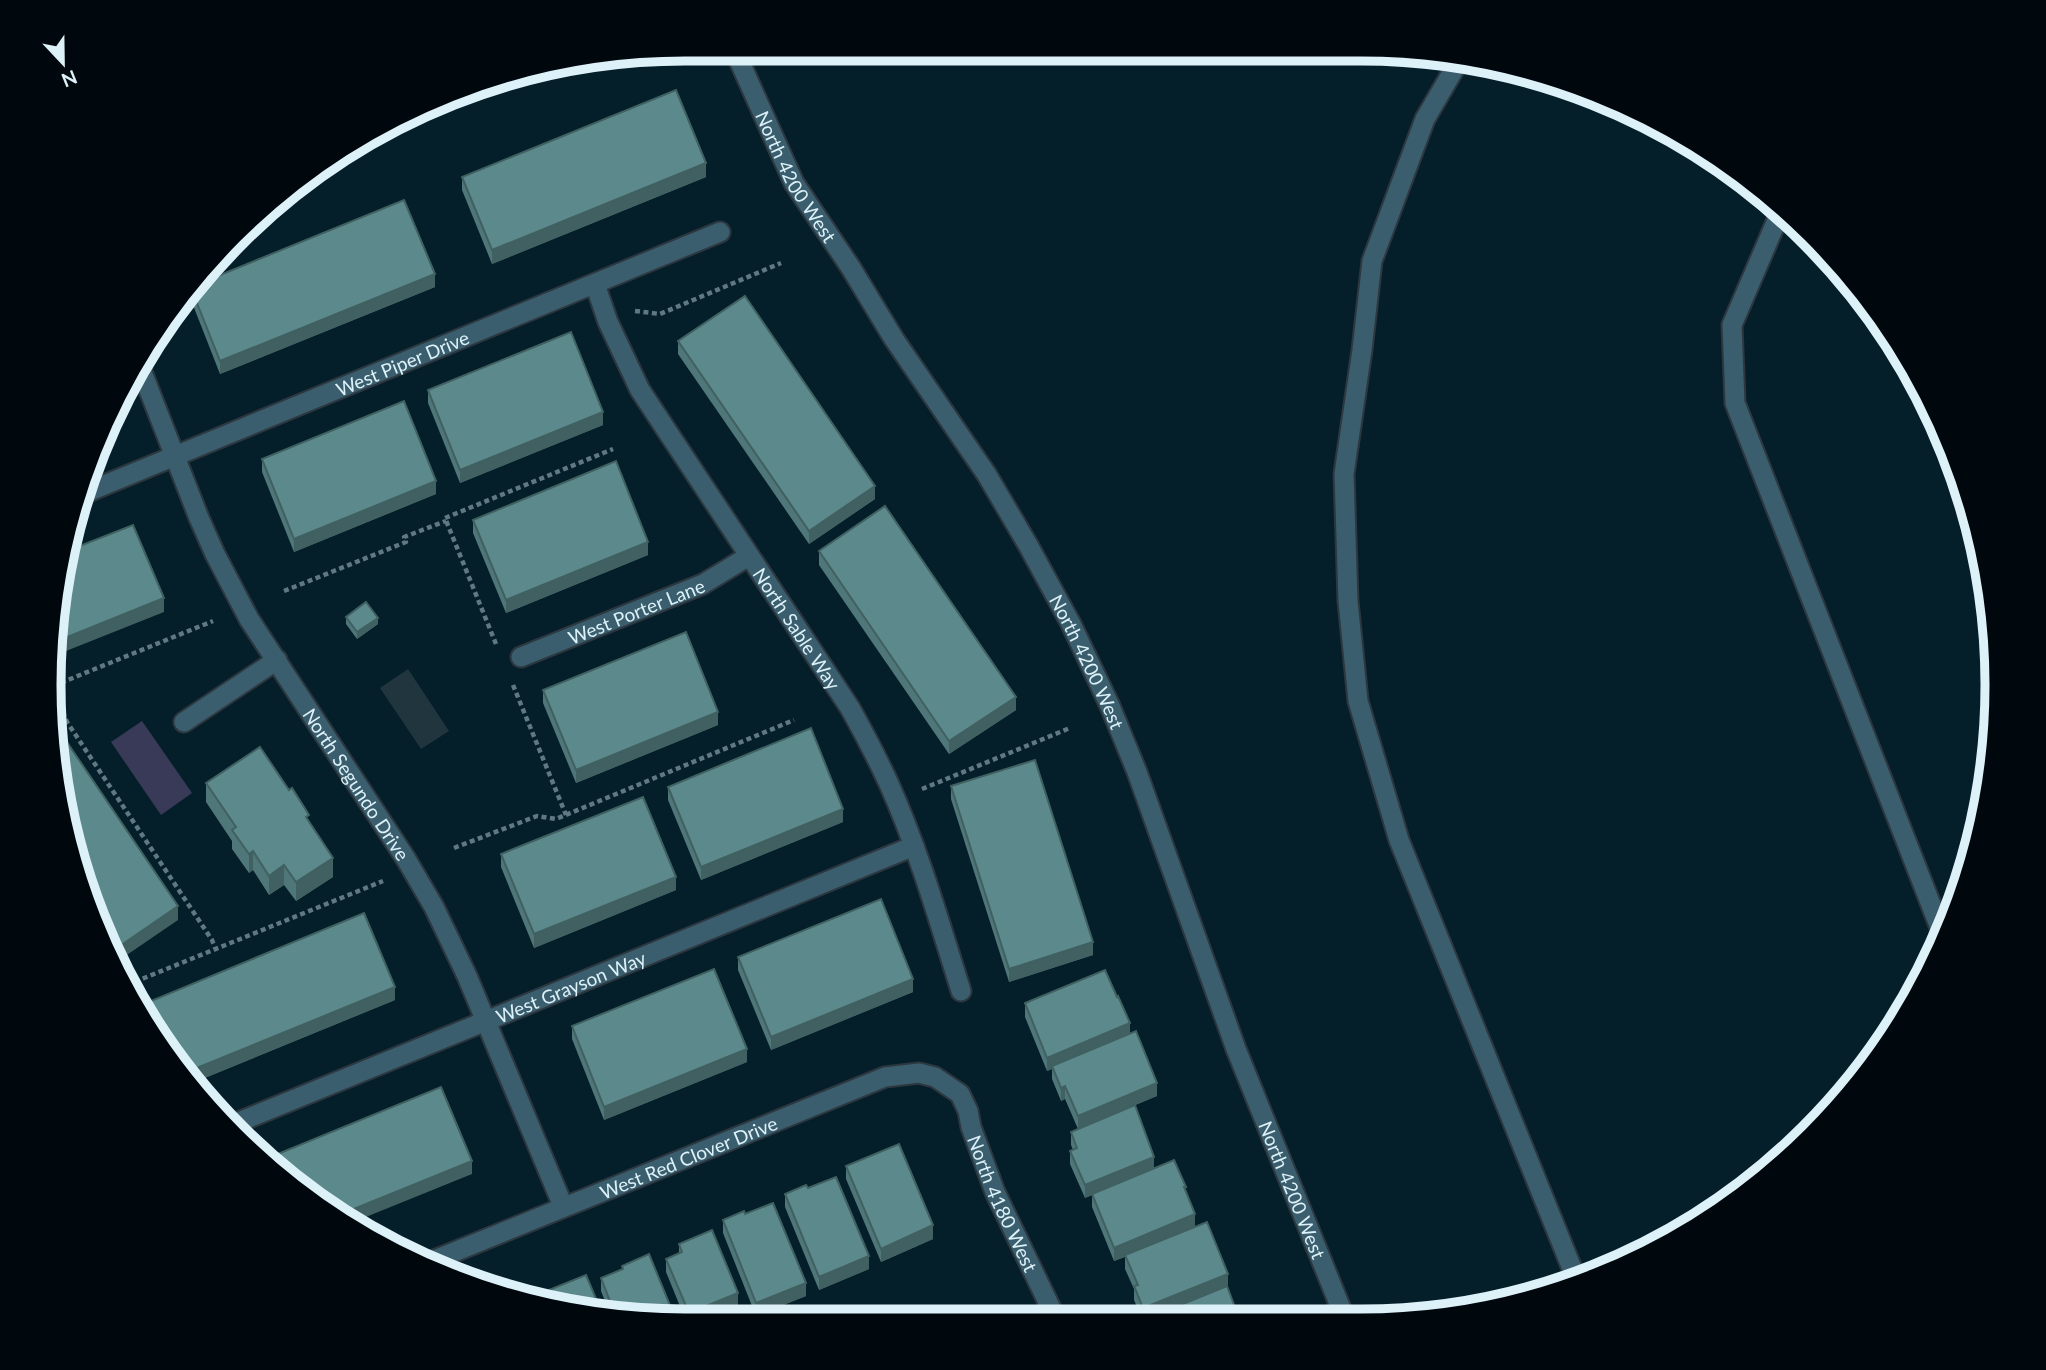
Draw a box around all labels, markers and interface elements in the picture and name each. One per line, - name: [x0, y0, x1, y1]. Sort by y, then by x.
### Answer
- north arrow: [28, 28, 98, 98]
- text: N: [58, 66, 81, 93]
- street label: North 4200 West: [752, 107, 842, 246]
- street label: West Piper Drive: [332, 325, 472, 400]
- street label: North Sable Way: [749, 563, 846, 694]
- street label: West Porter Lane: [564, 573, 708, 649]
- street label: North 4200 West: [1045, 590, 1130, 732]
- street label: North Segundo Drive: [299, 704, 415, 864]
- street label: West Grayson Way: [492, 945, 649, 1027]
- street label: West Red Clover Drive: [596, 1111, 780, 1203]
- street label: North 4200 West: [1255, 1117, 1331, 1262]
- street label: North 4180 West: [963, 1132, 1043, 1275]

